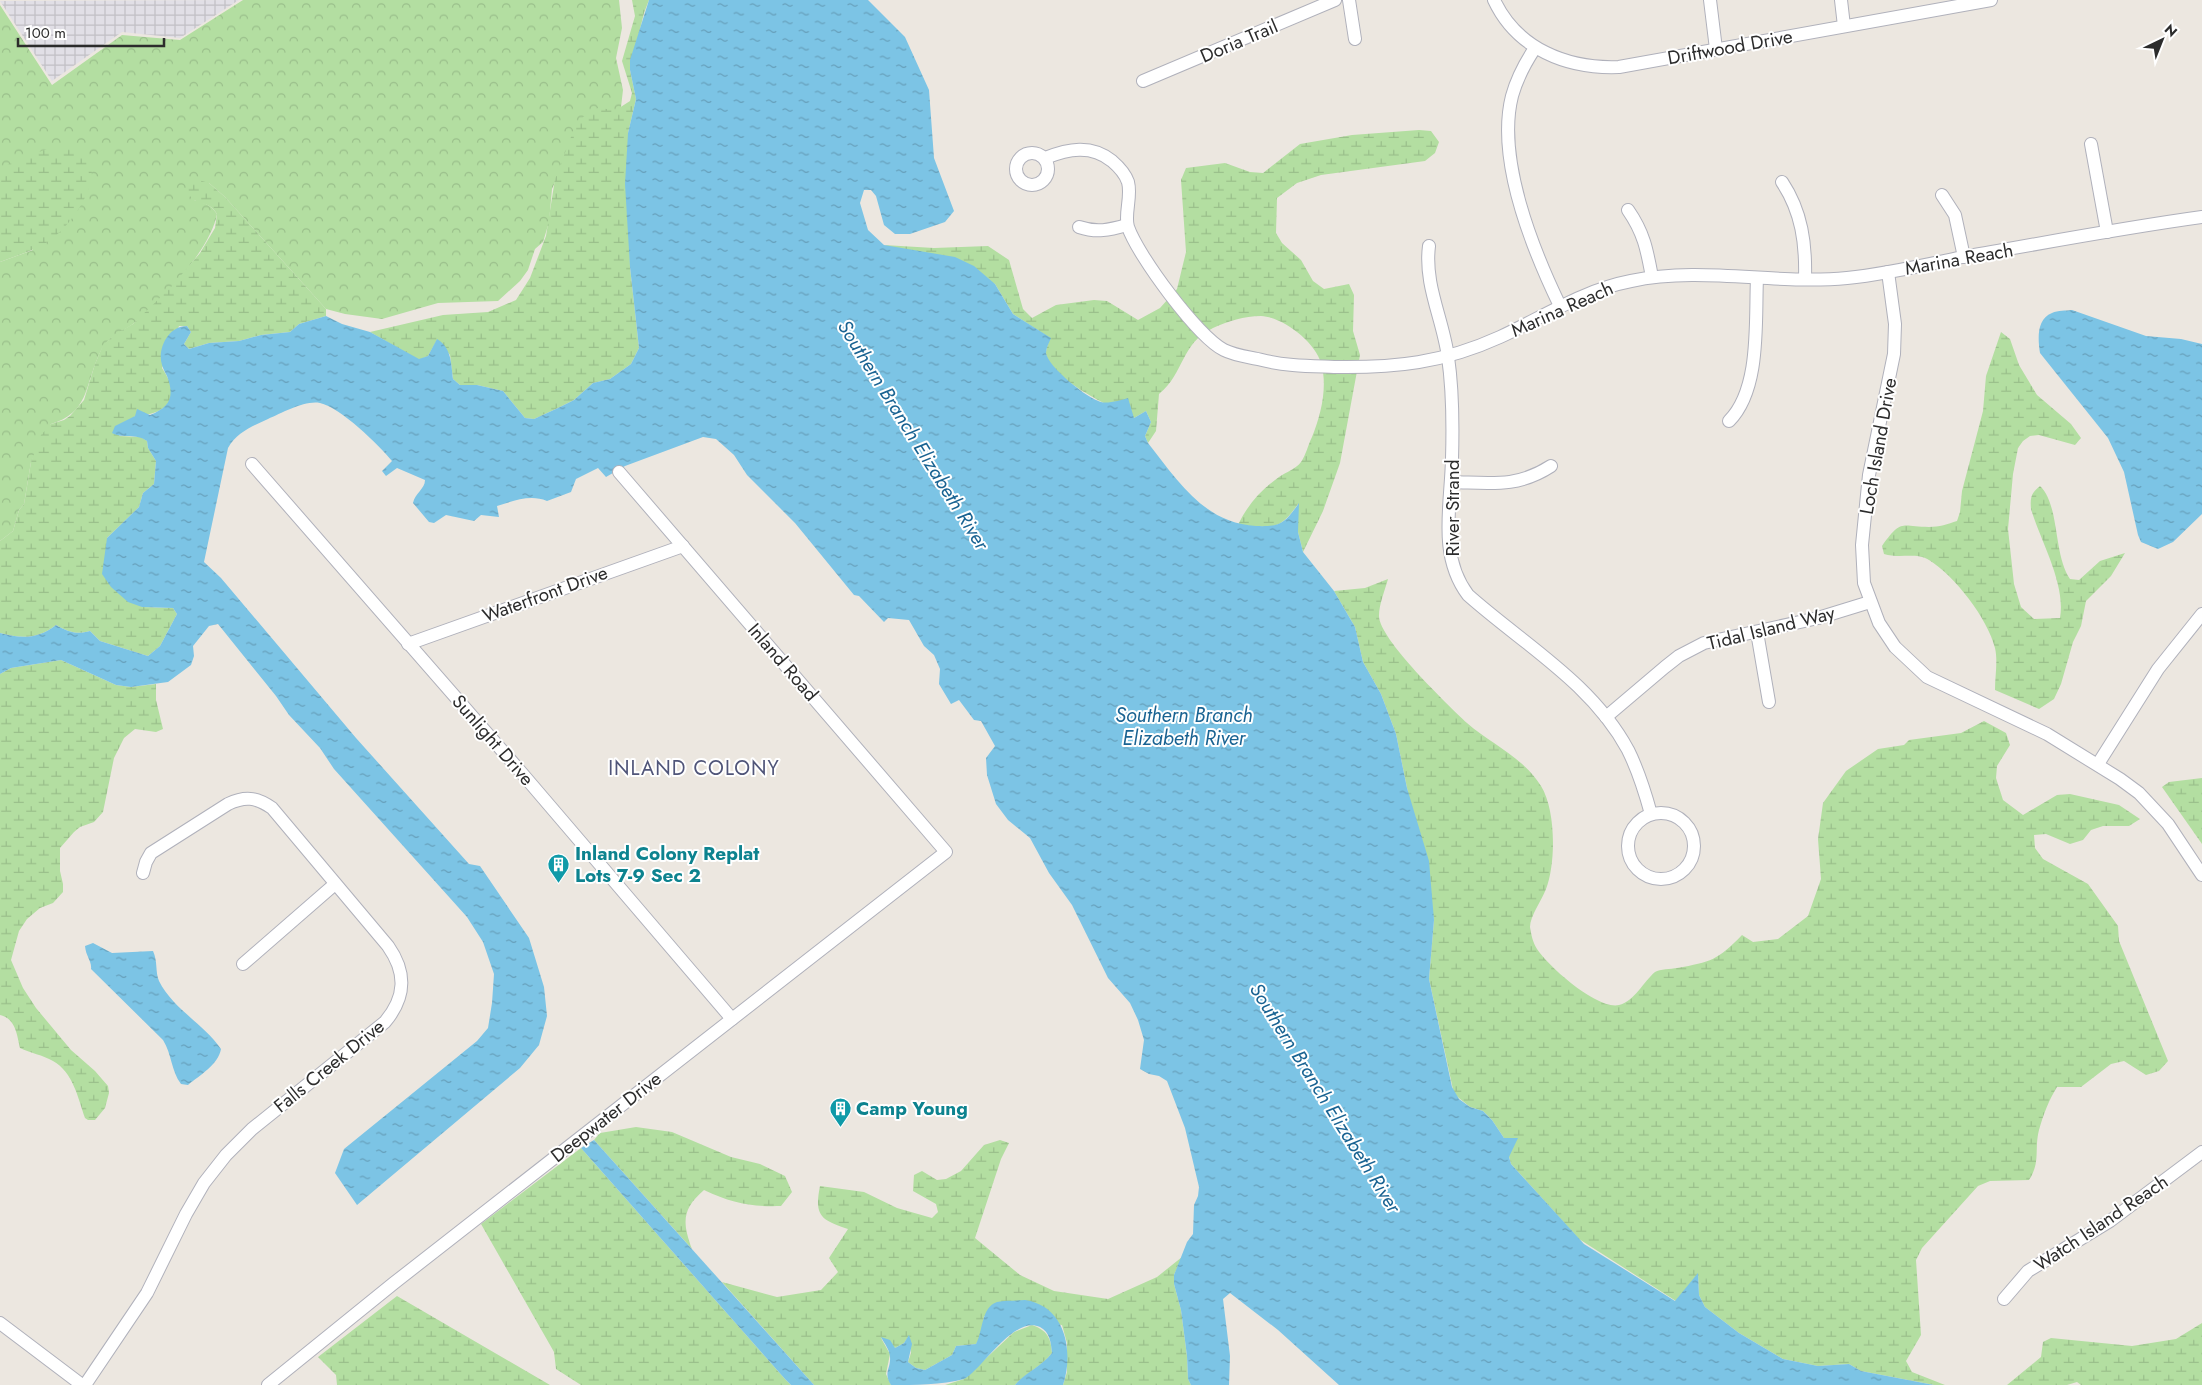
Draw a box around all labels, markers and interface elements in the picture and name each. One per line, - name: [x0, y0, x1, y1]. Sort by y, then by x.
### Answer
- street label: Doria Trail: [1196, 13, 1282, 69]
- scale bar: [18, 15, 164, 47]
- north arrow: [2137, 15, 2187, 65]
- text: N: [2160, 19, 2182, 42]
- text: 100 m: [25, 22, 66, 44]
- street label: Driftwood Drive: [1665, 23, 1795, 71]
- street label: Marina Reach: [1903, 236, 2015, 282]
- street label: Marina Reach: [1507, 274, 1617, 344]
- water label: Southern Branch Elizabeth River: [830, 314, 997, 557]
- street label: Loch Island Drive: [1853, 375, 1903, 516]
- street label: River Strand: [1439, 459, 1466, 557]
- street label: Waterfront Drive: [479, 559, 612, 629]
- street label: Tidal Island Way: [1704, 599, 1838, 657]
- street label: Inland Road: [741, 617, 825, 707]
- street label: Sunlight Drive: [446, 689, 540, 792]
- water label: Southern Branch Elizabeth River: [1115, 701, 1253, 753]
- district label: INLAND COLONY: [608, 754, 780, 783]
- place label: Inland Colony Replat Lots 7-9 Sec 2: [575, 840, 759, 889]
- building icon: Inland Colony Replat Lots 7-9 Sec 2: [547, 852, 571, 883]
- water label: Southern Branch Elizabeth River: [1242, 977, 1409, 1220]
- street label: Falls Creek Drive: [268, 1013, 390, 1119]
- street label: Deepwater Drive: [545, 1065, 667, 1169]
- place label: Camp Young: [856, 1095, 968, 1122]
- building icon: Camp Young: [828, 1096, 852, 1127]
- street label: Watch Island Reach: [2029, 1168, 2173, 1278]

